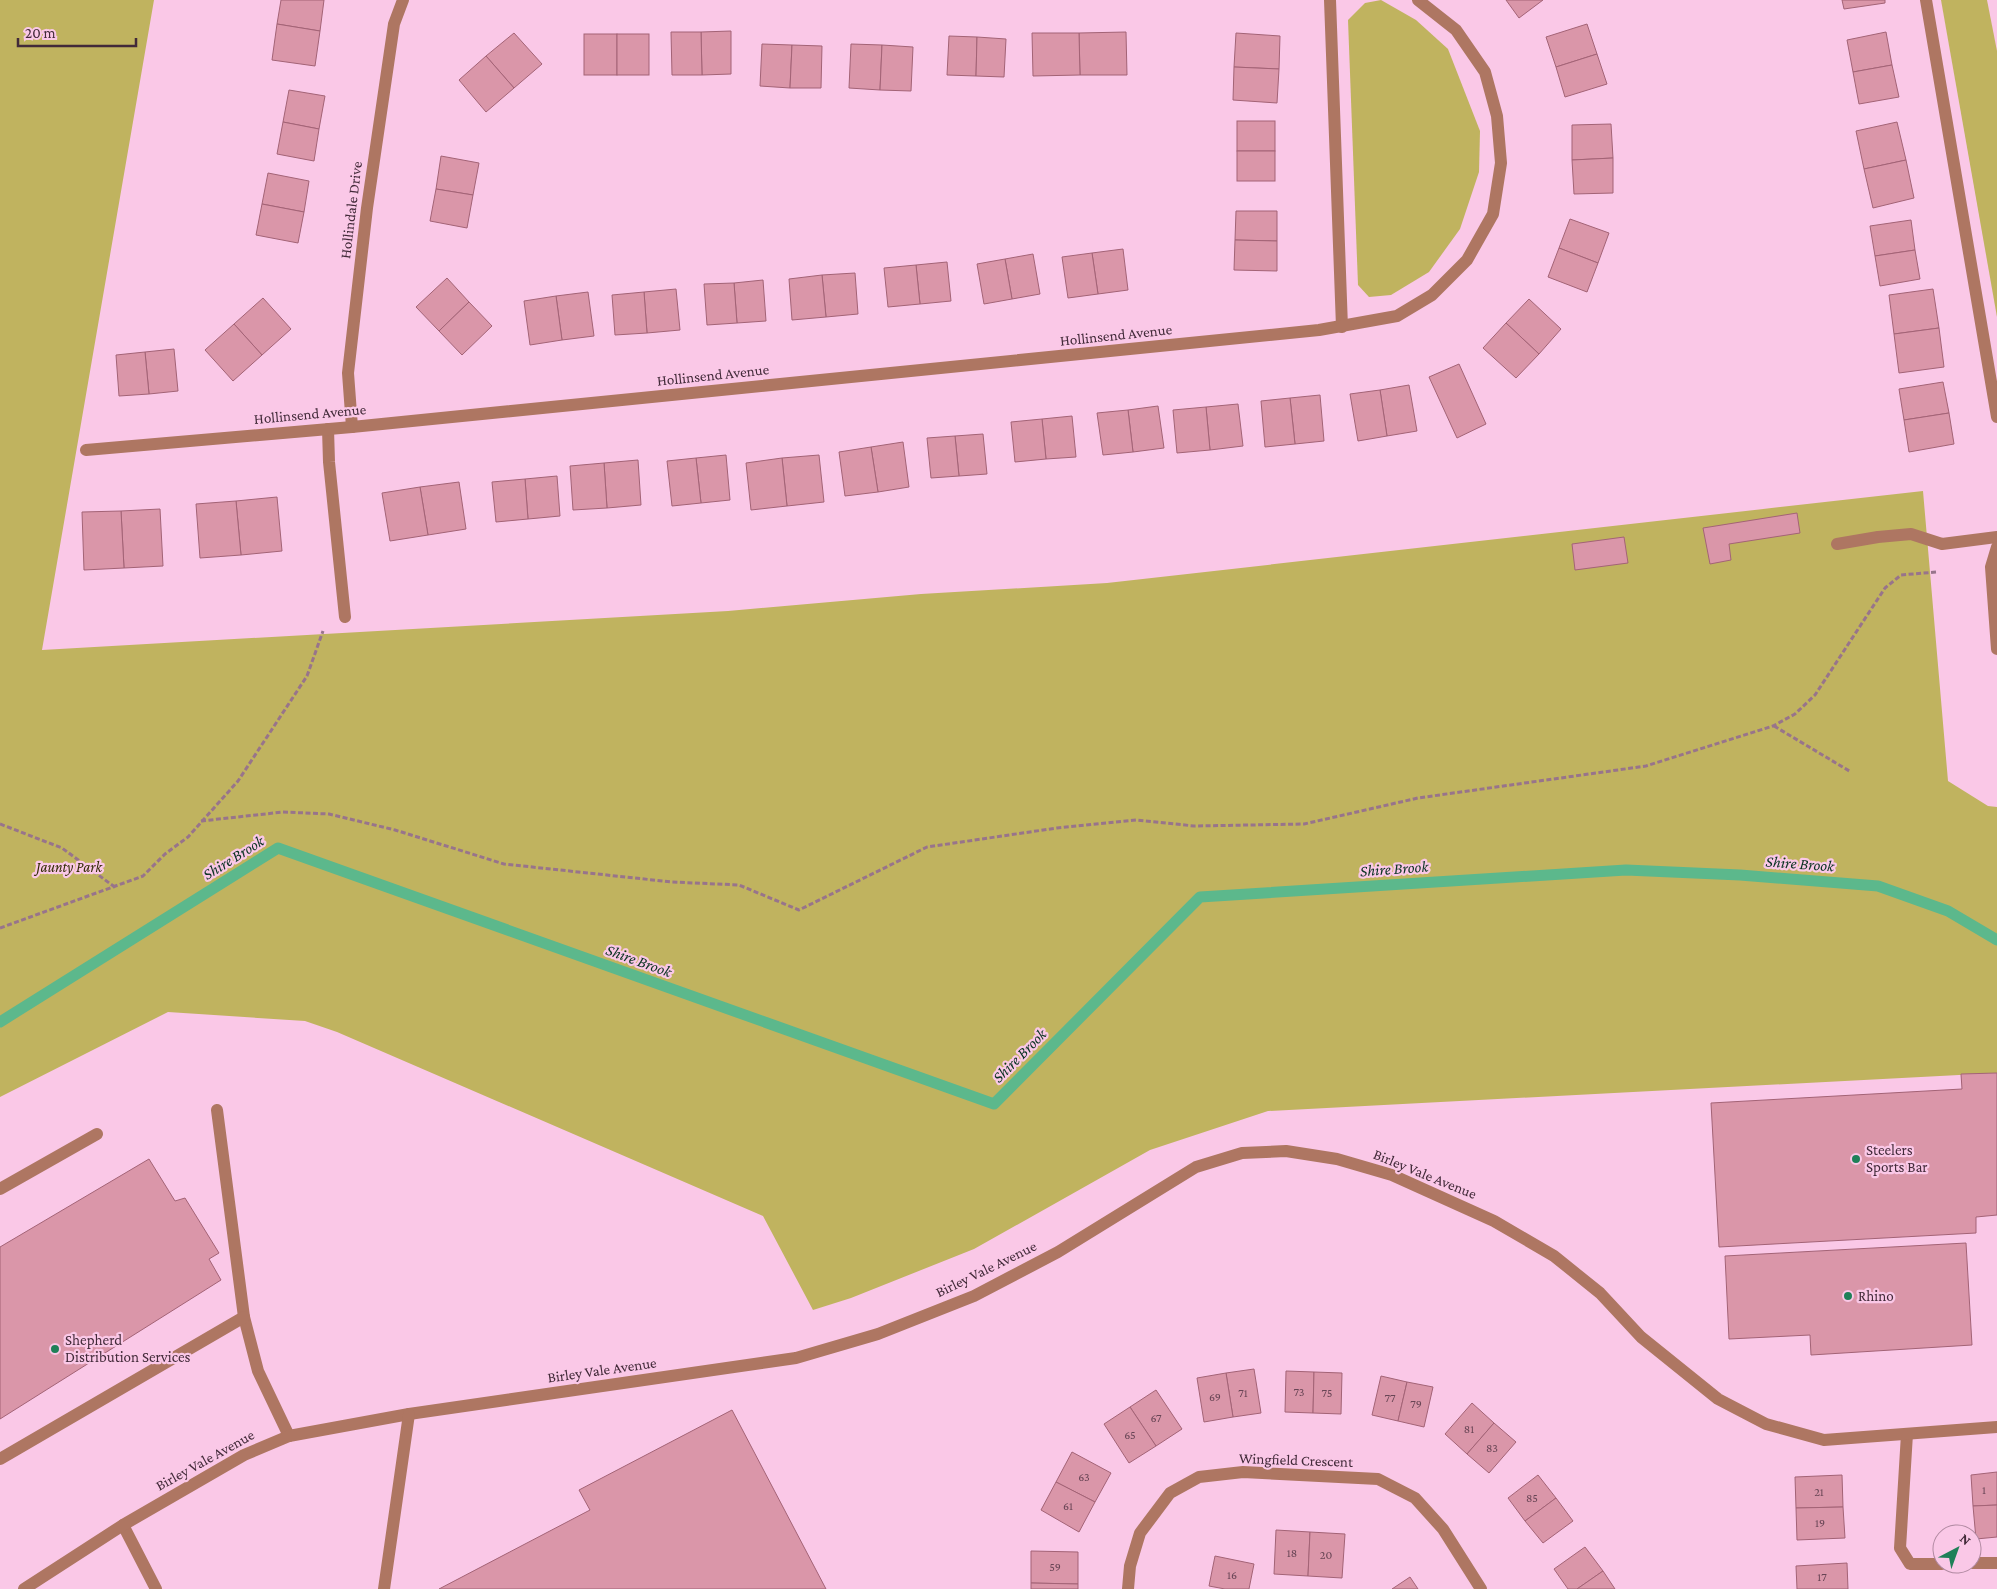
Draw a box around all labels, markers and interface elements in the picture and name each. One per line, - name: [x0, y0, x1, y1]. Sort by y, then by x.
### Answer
- scale bar: [18, 15, 135, 47]
- text: 20 m: [25, 25, 56, 41]
- street label: Hollindale Drive: [337, 160, 365, 260]
- street label: Hollinsend Avenue: [1059, 321, 1173, 349]
- street label: Hollinsend Avenue: [656, 361, 770, 389]
- street label: Hollinsend Avenue: [253, 401, 367, 427]
- water label: Shire Brook: [200, 831, 268, 883]
- water label: Shire Brook: [1765, 853, 1836, 874]
- water label: Shire Brook: [1359, 858, 1430, 879]
- park label: Jaunty Park: [33, 859, 103, 876]
- water label: Shire Brook: [604, 941, 675, 981]
- water label: Shire Brook: [989, 1024, 1050, 1086]
- place label: Steelers Sports Bar: [1866, 1142, 1928, 1176]
- street label: Birley Vale Avenue: [1371, 1146, 1479, 1203]
- marker: Steelers Sports Bar: [1850, 1153, 1862, 1165]
- street label: Birley Vale Avenue: [933, 1238, 1040, 1301]
- place label: Rhino: [1858, 1288, 1894, 1304]
- marker: Rhino: [1842, 1290, 1854, 1302]
- place label: Shepherd Distribution Services: [65, 1332, 190, 1365]
- marker: Shepherd Distribution Services: [49, 1343, 61, 1355]
- street label: Birley Vale Avenue: [546, 1354, 658, 1387]
- house number: 73: [1293, 1385, 1305, 1399]
- house number: 71: [1238, 1386, 1248, 1400]
- house number: 75: [1321, 1386, 1333, 1400]
- house number: 69: [1209, 1390, 1221, 1404]
- house number: 77: [1384, 1391, 1396, 1405]
- house number: 79: [1410, 1397, 1422, 1411]
- house number: 67: [1150, 1411, 1162, 1425]
- house number: 81: [1464, 1422, 1474, 1436]
- street label: Birley Vale Avenue: [153, 1426, 258, 1495]
- house number: 65: [1124, 1428, 1136, 1442]
- house number: 83: [1486, 1441, 1498, 1455]
- street label: Wingfield Crescent: [1239, 1450, 1354, 1471]
- house number: 63: [1078, 1470, 1090, 1484]
- house number: 1: [1982, 1483, 1986, 1497]
- house number: 21: [1814, 1485, 1824, 1499]
- house number: 85: [1526, 1491, 1538, 1505]
- house number: 61: [1063, 1499, 1073, 1513]
- house number: 19: [1815, 1516, 1825, 1530]
- north arrow: [1932, 1524, 1982, 1574]
- text: N: [1957, 1530, 1975, 1549]
- house number: 18: [1287, 1546, 1297, 1560]
- house number: 20: [1320, 1548, 1332, 1562]
- house number: 59: [1049, 1560, 1061, 1574]
- house number: 16: [1227, 1568, 1237, 1582]
- house number: 17: [1817, 1570, 1827, 1584]

